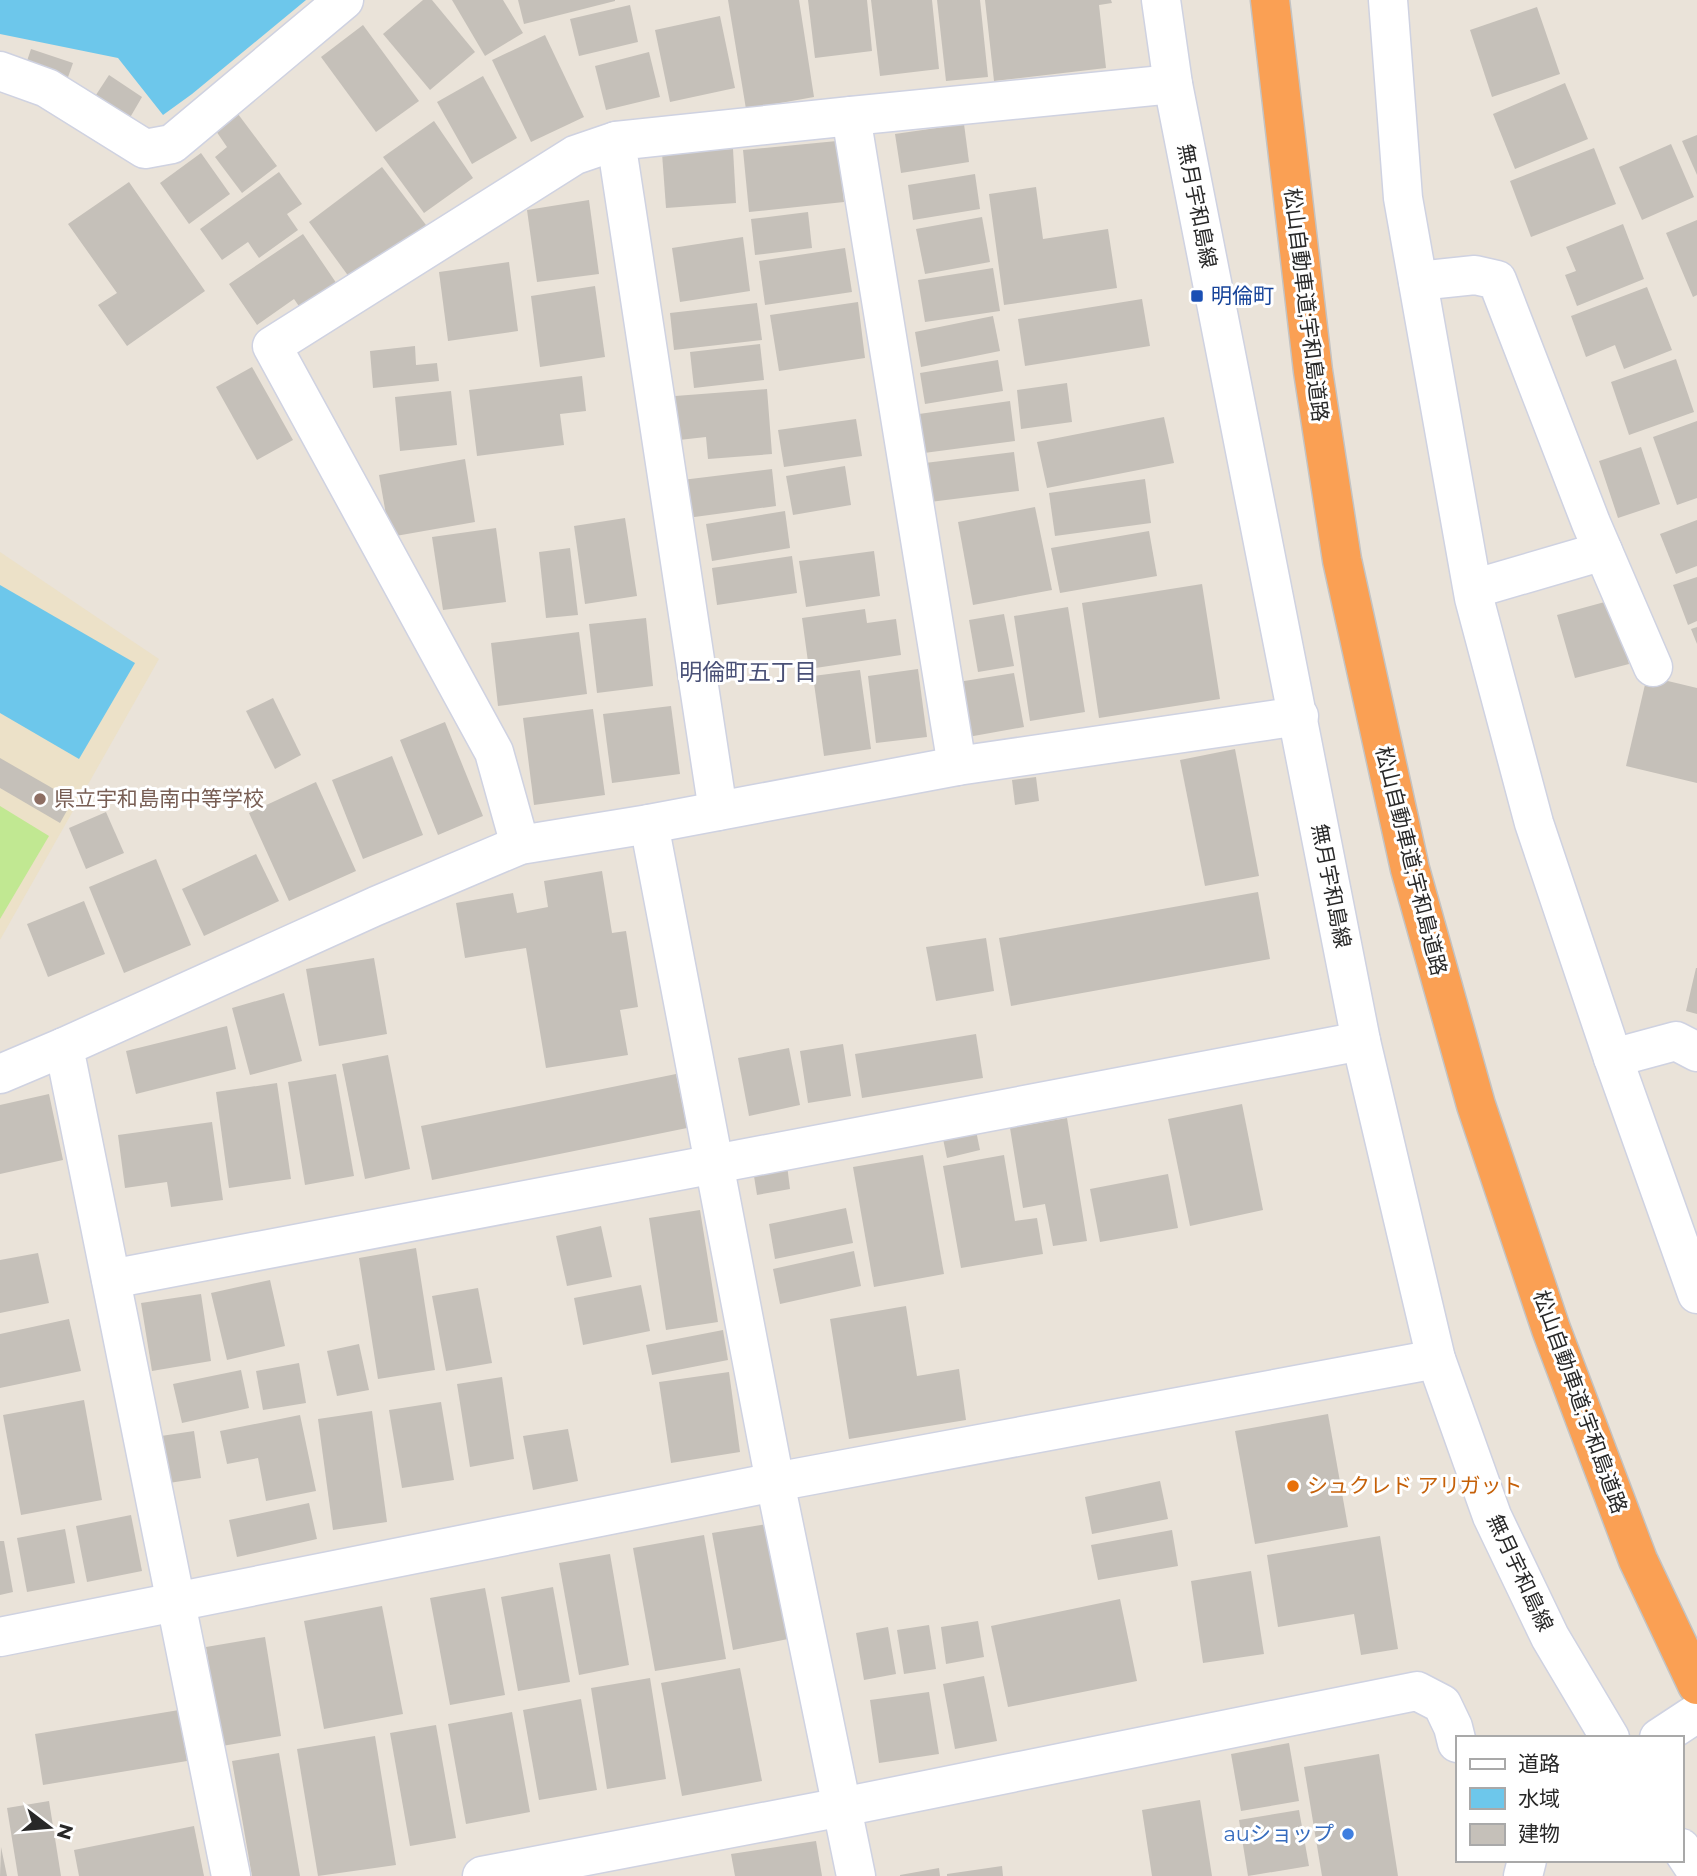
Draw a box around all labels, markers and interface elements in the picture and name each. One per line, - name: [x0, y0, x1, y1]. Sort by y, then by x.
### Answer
- street label: 無月宇和島線: [1173, 142, 1222, 270]
- street label: 松山自動車道;宇和島道路: [1280, 187, 1333, 423]
- place label: 明倫町: [1211, 283, 1274, 308]
- marker: 明倫町: [1189, 288, 1205, 304]
- district label: 明倫町五丁目: [679, 658, 817, 686]
- street label: 松山自動車道;宇和島道路: [1371, 744, 1452, 978]
- place label: 県立宇和島南中等学校: [54, 786, 264, 811]
- marker: 県立宇和島南中等学校: [32, 791, 48, 807]
- street label: 無月宇和島線: [1307, 822, 1356, 950]
- street label: 松山自動車道;宇和島道路: [1528, 1287, 1632, 1517]
- place label: シュクレド アリガット: [1307, 1473, 1523, 1498]
- marker: シュクレド アリガット: [1285, 1478, 1301, 1494]
- street label: 無月宇和島線: [1482, 1510, 1558, 1635]
- legend: [1456, 1736, 1683, 1862]
- text: 道路: [1518, 1751, 1560, 1776]
- text: 水域: [1518, 1786, 1560, 1811]
- north arrow: [14, 1792, 84, 1862]
- text: N: [52, 1821, 78, 1842]
- place label: auショップ: [1223, 1821, 1334, 1846]
- text: 建物: [1518, 1821, 1560, 1846]
- marker: auショップ: [1340, 1826, 1356, 1842]

